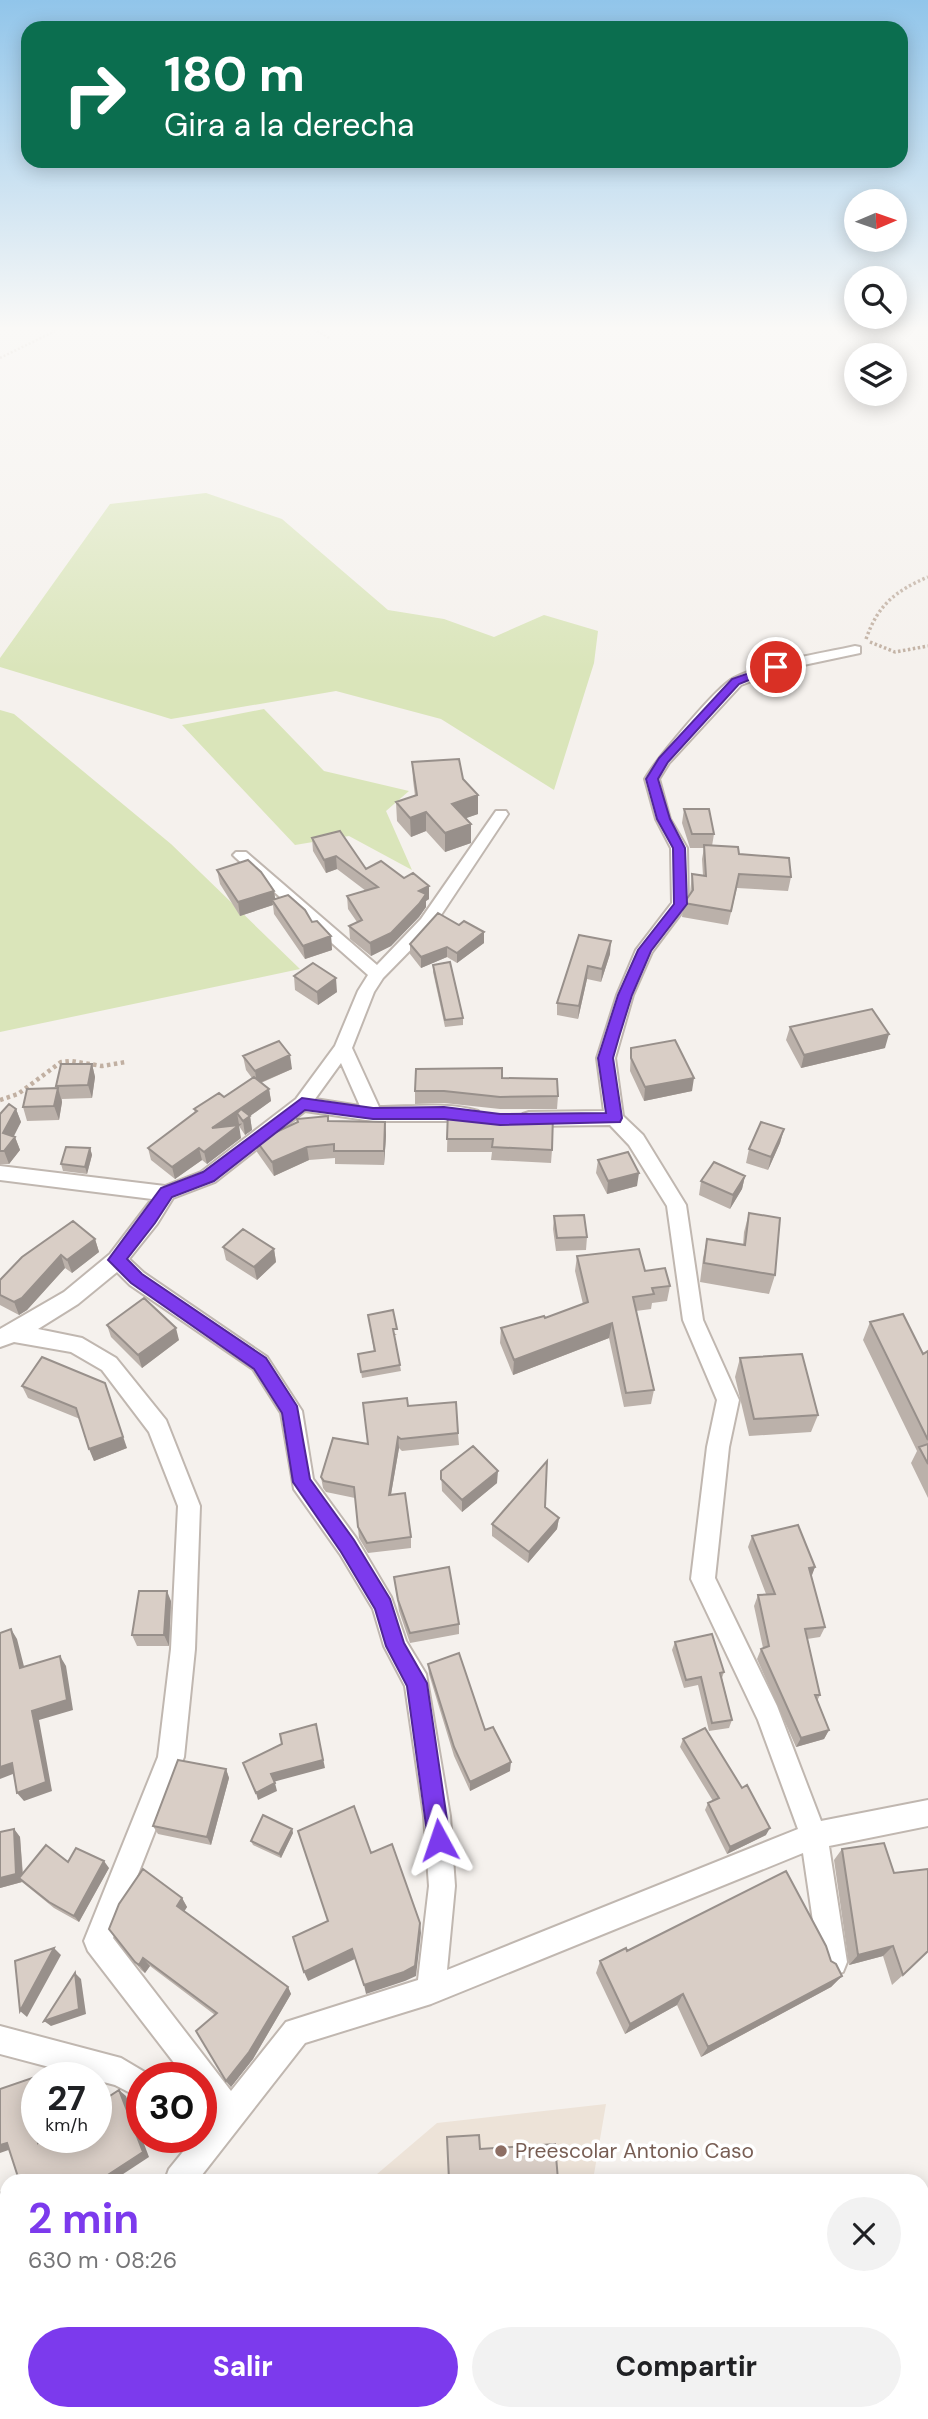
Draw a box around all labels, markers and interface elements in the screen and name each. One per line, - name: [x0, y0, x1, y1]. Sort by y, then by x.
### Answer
- text: 180 m: [164, 42, 305, 106]
- icon: right: [49, 49, 140, 140]
- text: Gira a la derecha: [164, 104, 414, 146]
- north arrow: [844, 189, 906, 252]
- map controls: [844, 189, 907, 406]
- button: search: [844, 266, 907, 329]
- button: layers: [844, 343, 907, 406]
- pin: [746, 637, 806, 697]
- icon: arrive: [757, 648, 795, 686]
- position arrow: [402, 1803, 476, 1877]
- speed limit sign: 30: [126, 2062, 217, 2153]
- text: 27: [47, 2075, 86, 2121]
- text: km/h: [45, 2113, 88, 2137]
- place label: Preescolar Antonio Caso: [515, 2137, 754, 2165]
- marker: Preescolar Antonio Caso: [493, 2143, 509, 2159]
- text: 2 min: [28, 2191, 139, 2246]
- button: close: [827, 2197, 901, 2271]
- text: 630 m · 08:26: [28, 2245, 177, 2275]
- button: Salir: [28, 2327, 458, 2407]
- button: Compartir: [472, 2327, 901, 2407]

